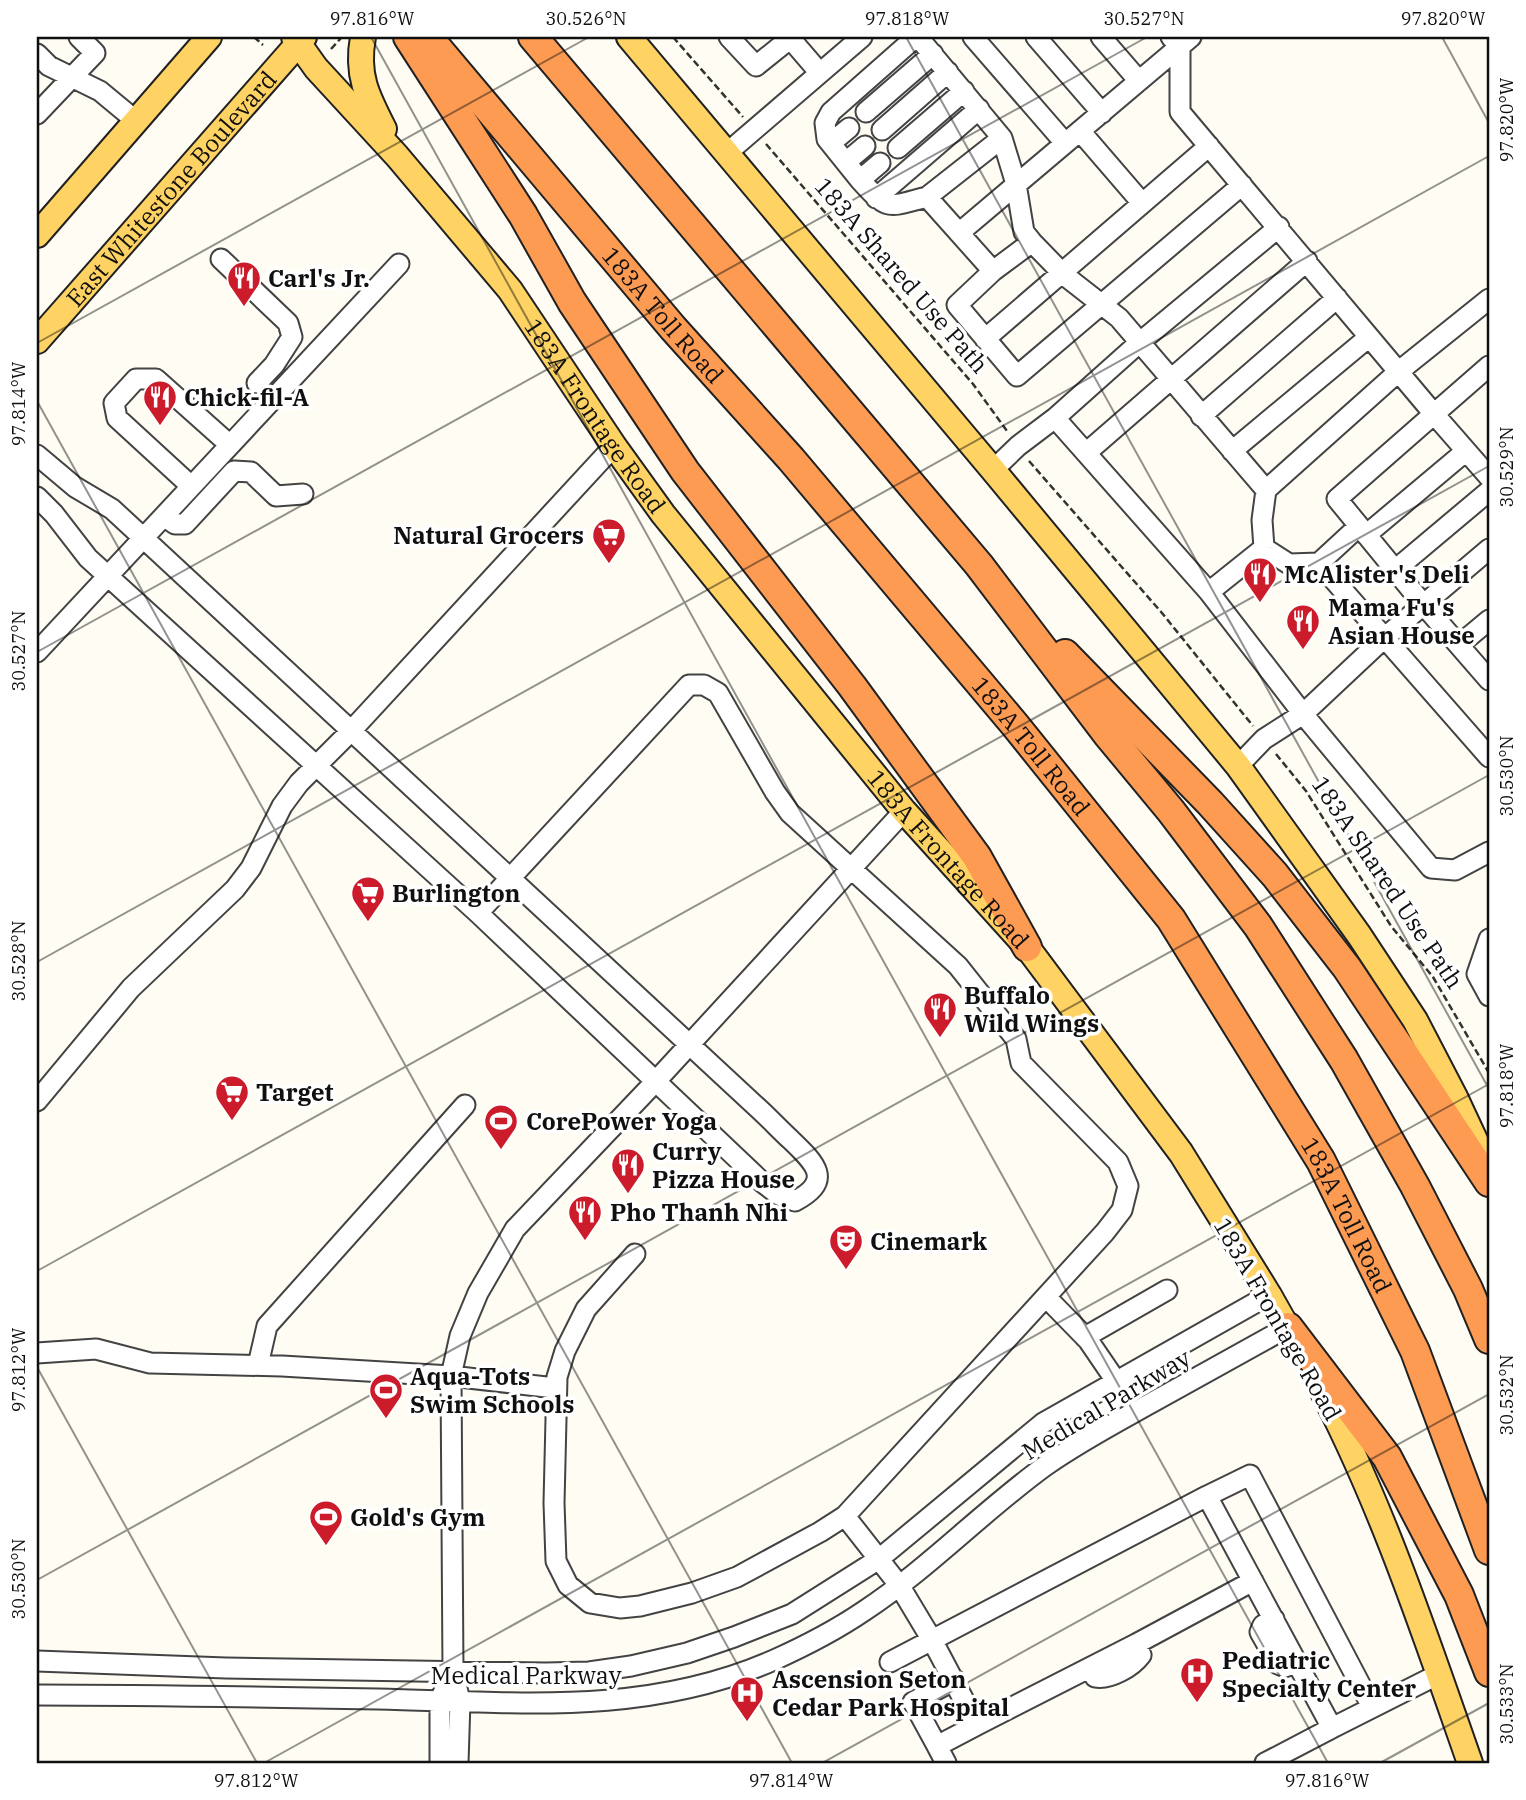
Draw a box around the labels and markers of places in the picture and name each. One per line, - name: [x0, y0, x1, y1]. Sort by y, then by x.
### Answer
- restaurant icon: Carl's Jr.: [225, 259, 263, 308]
- place label: Carl's Jr.: [268, 262, 370, 294]
- restaurant icon: Chick-fil-A: [141, 378, 179, 427]
- place label: Chick-fil-A: [184, 381, 309, 413]
- supermarket icon: Natural Grocers: [590, 516, 628, 565]
- place label: Natural Grocers: [393, 519, 584, 551]
- restaurant icon: McAlister's Deli: [1241, 555, 1279, 604]
- place label: McAlister's Deli: [1284, 558, 1470, 590]
- place label: Mama Fu's Asian House: [1328, 591, 1475, 651]
- restaurant icon: Mama Fu's Asian House: [1284, 602, 1322, 651]
- supermarket icon: Burlington: [349, 874, 387, 923]
- place label: Burlington: [392, 877, 521, 909]
- place label: Buffalo Wild Wings: [964, 979, 1099, 1039]
- restaurant icon: Buffalo Wild Wings: [921, 990, 959, 1039]
- supermarket icon: Target: [213, 1073, 251, 1122]
- place label: Target: [256, 1076, 334, 1108]
- sports icon: CorePower Yoga: [482, 1102, 520, 1151]
- place label: CorePower Yoga: [526, 1105, 718, 1137]
- place label: Curry Pizza House: [652, 1135, 795, 1195]
- restaurant icon: Curry Pizza House: [609, 1146, 647, 1195]
- restaurant icon: Pho Thanh Nhi: [566, 1193, 604, 1242]
- place label: Pho Thanh Nhi: [610, 1196, 788, 1228]
- theatre icon: Cinemark: [827, 1222, 865, 1271]
- place label: Cinemark: [870, 1225, 987, 1257]
- place label: Aqua-Tots Swim Schools: [410, 1360, 574, 1420]
- sports icon: Aqua-Tots Swim Schools: [367, 1371, 405, 1420]
- sports icon: Gold's Gym: [307, 1498, 345, 1547]
- place label: Gold's Gym: [350, 1501, 485, 1533]
- place label: Pediatric Specialty Center: [1222, 1644, 1416, 1704]
- hospital icon: Pediatric Specialty Center: [1178, 1655, 1216, 1704]
- place label: Ascension Seton Cedar Park Hospital: [772, 1663, 1009, 1723]
- hospital icon: Ascension Seton Cedar Park Hospital: [728, 1674, 766, 1723]

